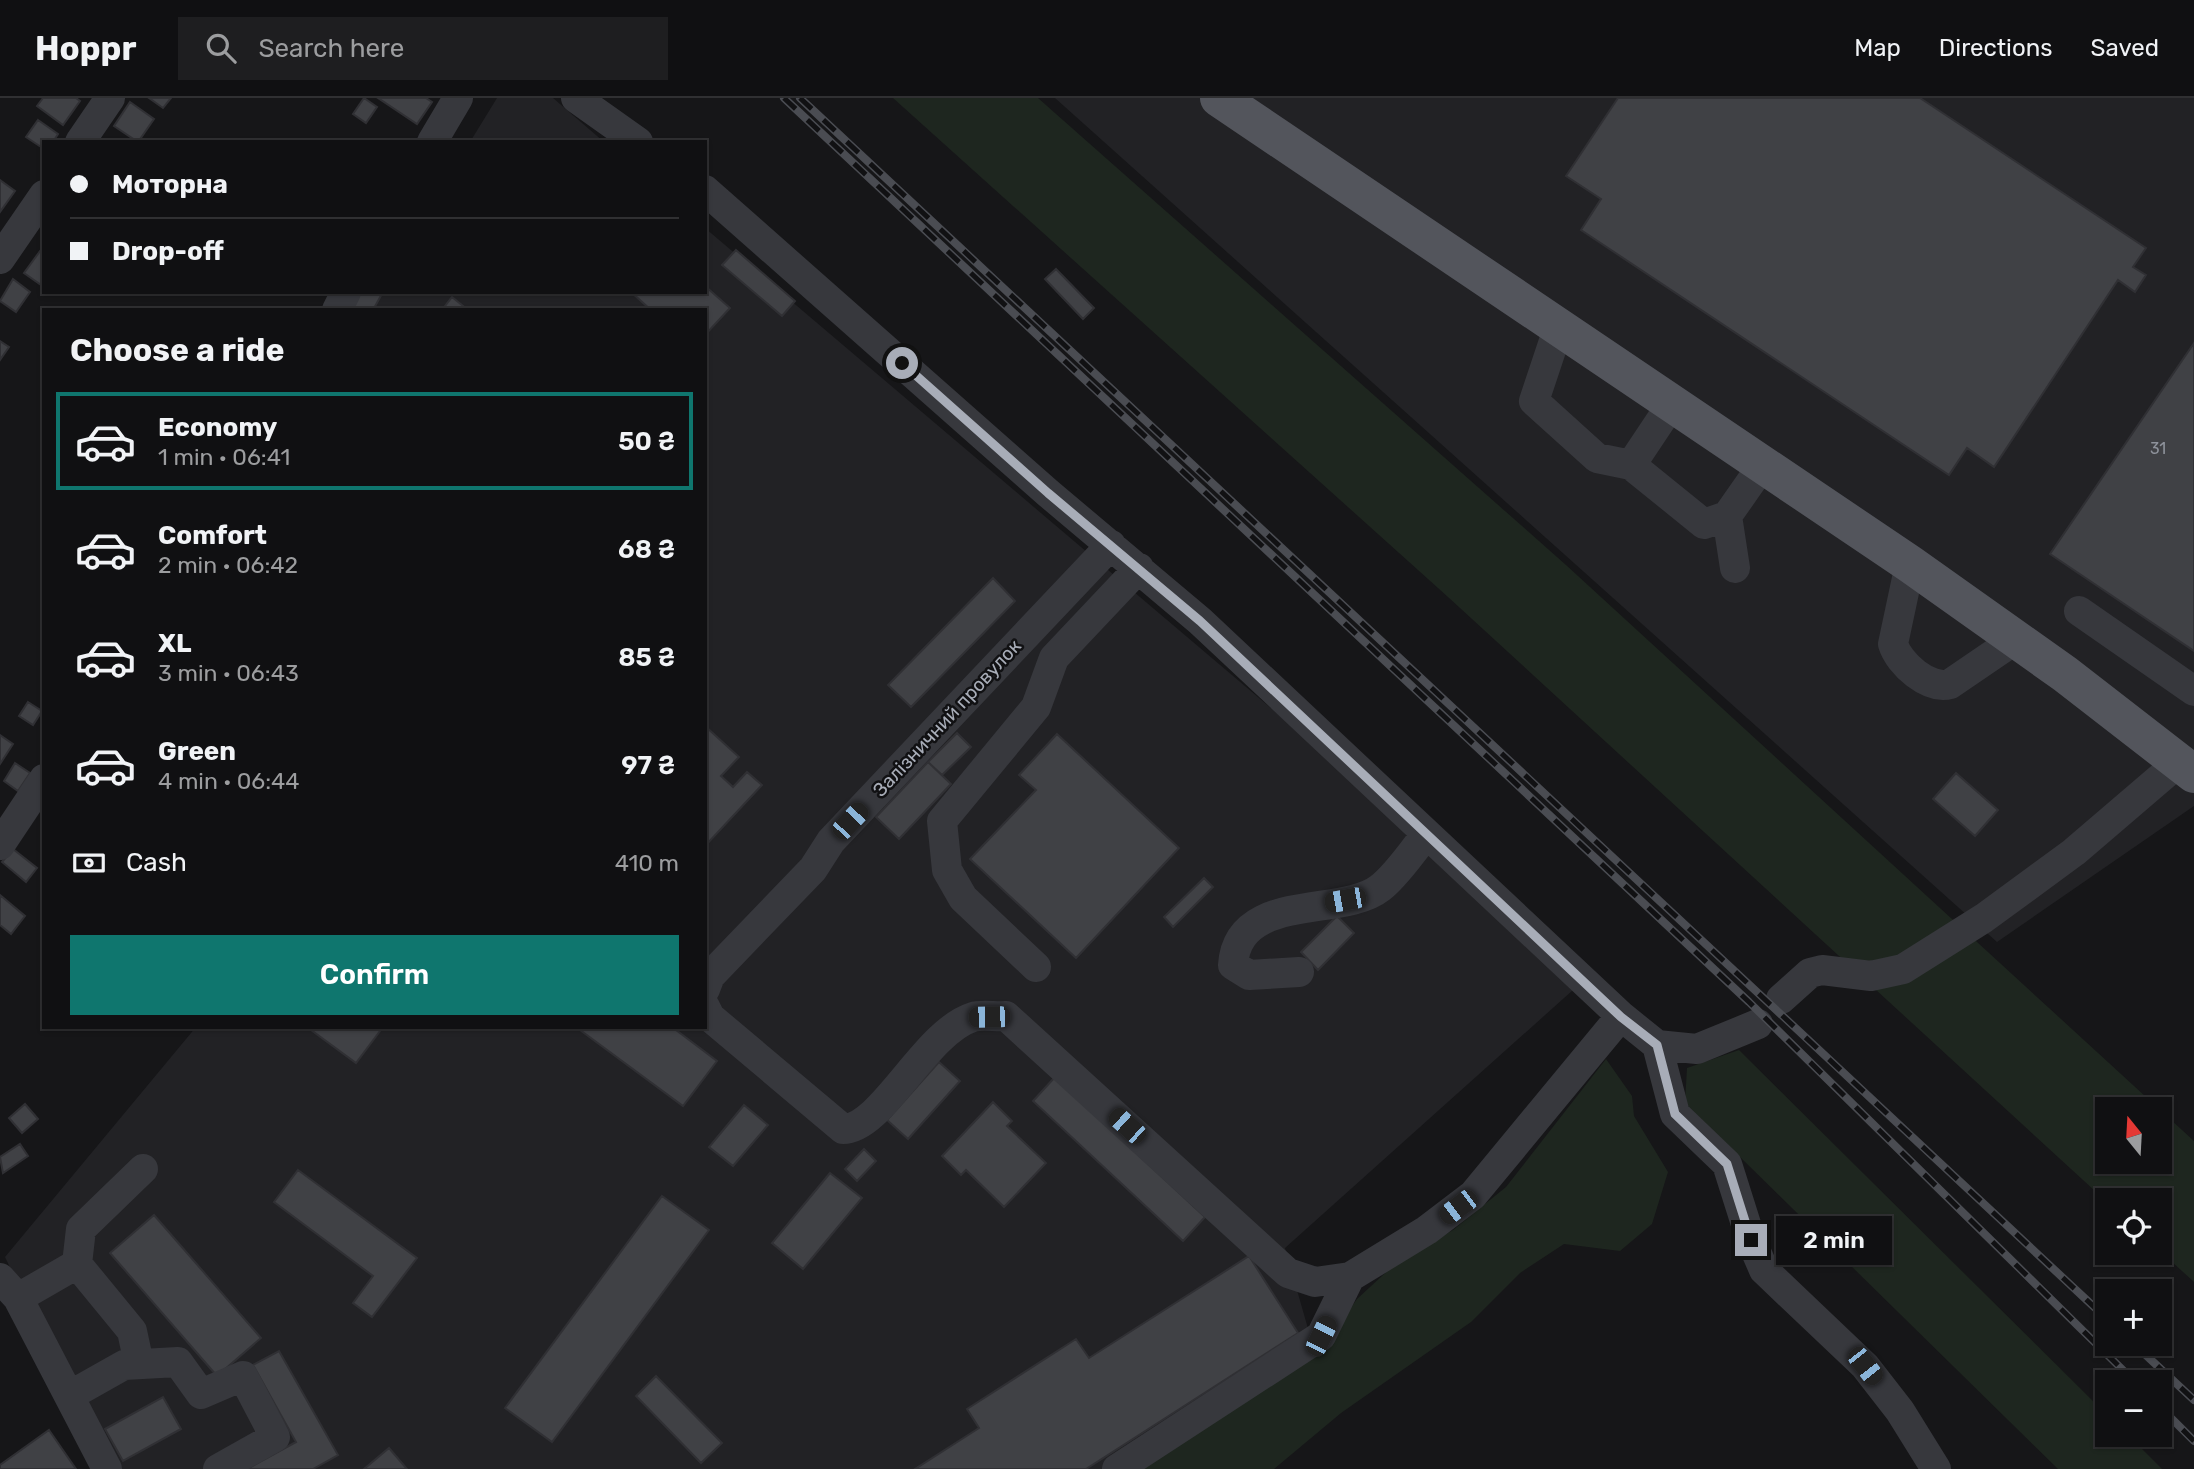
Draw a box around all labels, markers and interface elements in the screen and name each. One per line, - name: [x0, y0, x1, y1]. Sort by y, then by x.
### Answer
- search box: [178, 17, 668, 80]
- text: Hoppr: [35, 29, 136, 68]
- icon: search: [202, 29, 240, 67]
- text: Search here: [258, 33, 404, 64]
- text: Map: [1854, 34, 1901, 62]
- text: Directions: [1939, 34, 2052, 62]
- text: Saved: [2090, 34, 2159, 62]
- text: Моторна: [112, 169, 228, 200]
- text: Drop-off: [112, 236, 224, 267]
- text: Choose a ride: [70, 331, 284, 369]
- route start: [886, 347, 918, 379]
- icon: car: [74, 410, 137, 473]
- text: Economy: [158, 412, 277, 443]
- text: 50 ₴: [618, 426, 675, 457]
- house number: 31: [2150, 439, 2166, 458]
- text: 1 min · 06:41: [158, 443, 290, 471]
- icon: car: [74, 518, 137, 581]
- text: Comfort: [158, 520, 267, 551]
- text: 68 ₴: [618, 534, 675, 565]
- text: 2 min · 06:42: [158, 551, 298, 579]
- icon: car: [74, 626, 137, 689]
- text: XL: [158, 628, 191, 659]
- street label: Залізничний провулок: [868, 635, 1026, 801]
- text: 85 ₴: [618, 642, 675, 673]
- text: 3 min · 06:43: [158, 659, 299, 687]
- icon: car: [74, 734, 137, 797]
- text: Green: [158, 736, 236, 767]
- text: 97 ₴: [621, 750, 675, 781]
- text: 4 min · 06:44: [158, 767, 300, 795]
- car: [828, 798, 873, 844]
- icon: cash: [70, 844, 108, 882]
- text: Cash: [126, 847, 187, 878]
- text: 410 m: [615, 849, 679, 877]
- car: [1323, 886, 1368, 914]
- button: Confirm: [70, 935, 679, 1015]
- car: [968, 1006, 1011, 1028]
- north arrow: [2095, 1097, 2172, 1174]
- map controls: [2095, 1097, 2172, 1447]
- car: [1105, 1104, 1150, 1148]
- car: [1435, 1186, 1482, 1228]
- button: locate: [2095, 1188, 2172, 1265]
- callout: 2 min: [1776, 1216, 1891, 1264]
- route end: [1735, 1224, 1767, 1256]
- text: 2 min: [1803, 1226, 1865, 1254]
- button: +: [2095, 1279, 2172, 1356]
- car: [1303, 1313, 1340, 1359]
- car: [1844, 1343, 1887, 1389]
- button: −: [2095, 1370, 2172, 1447]

